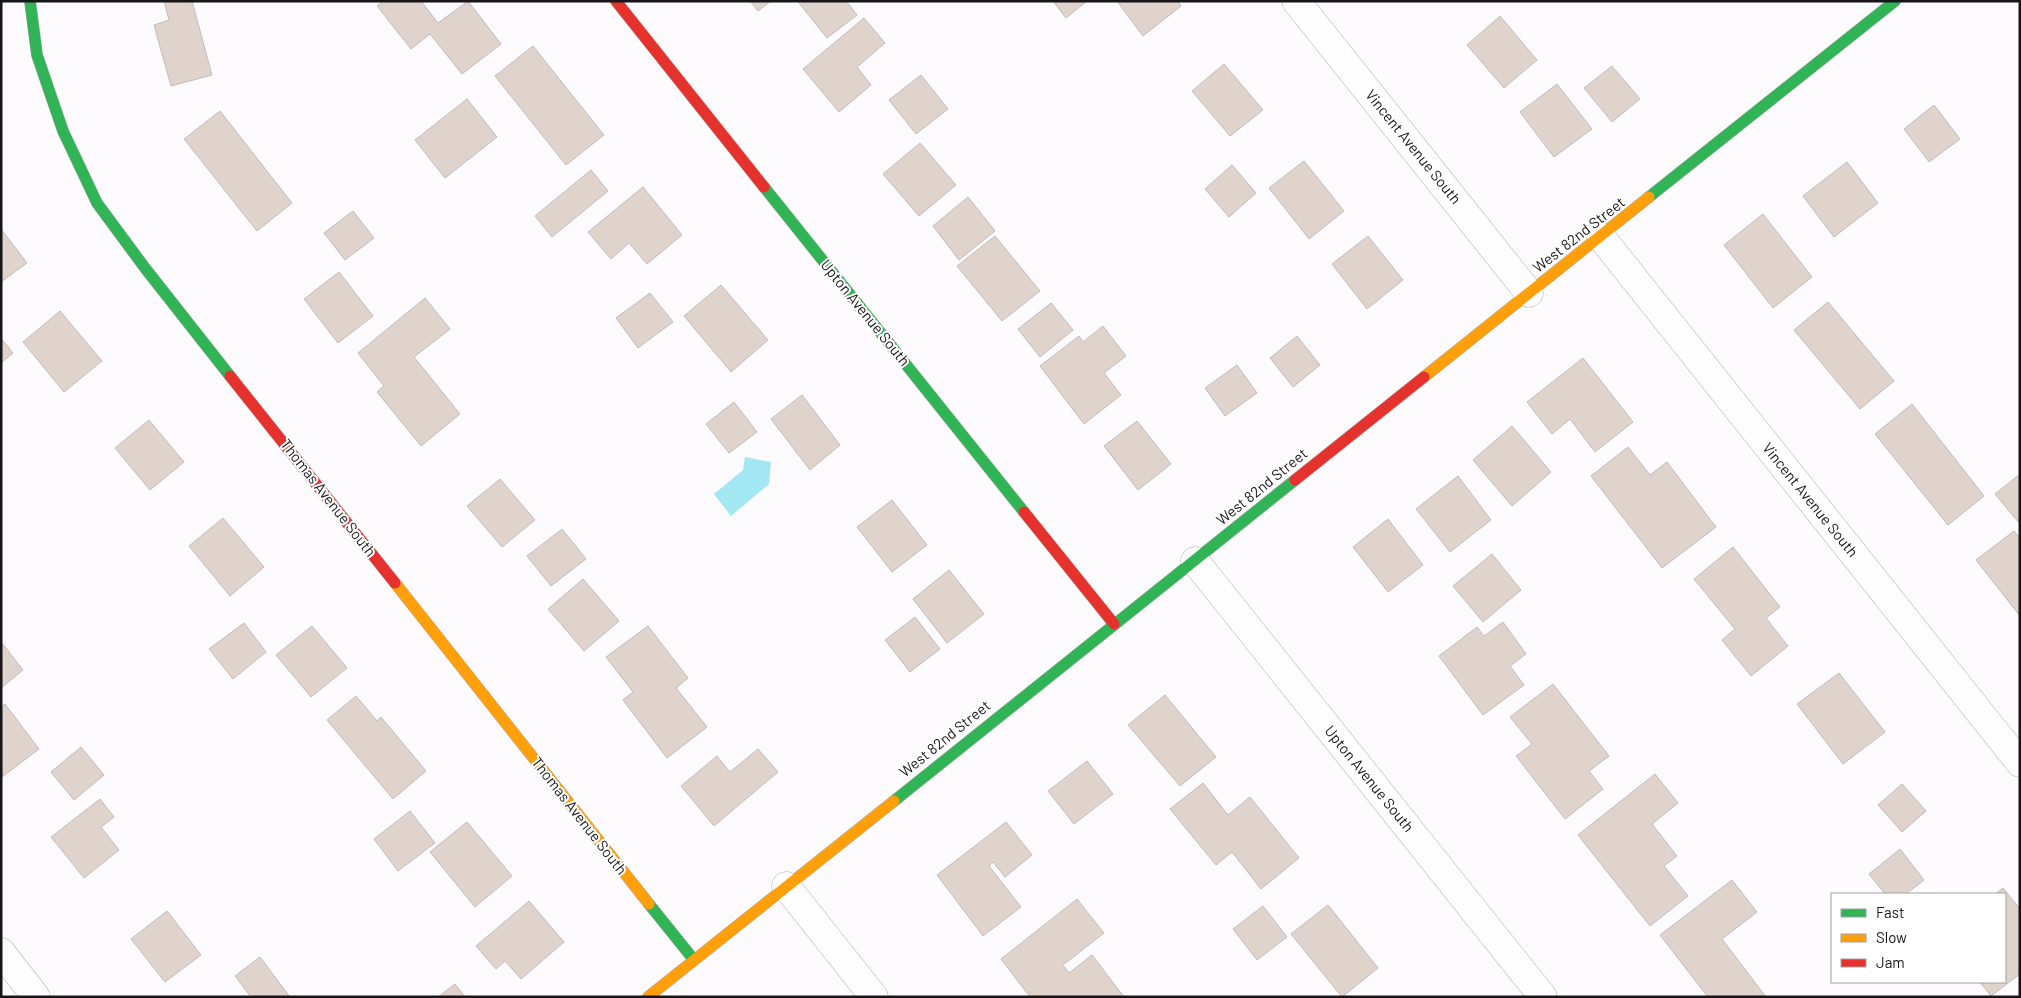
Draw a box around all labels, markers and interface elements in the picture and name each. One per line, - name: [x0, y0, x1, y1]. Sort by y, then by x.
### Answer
- street label: Vincent Avenue South: [1362, 85, 1465, 207]
- street label: West 82nd Street: [1529, 193, 1628, 276]
- street label: Upton Avenue South: [817, 256, 914, 369]
- street label: Thomas Avenue South: [277, 435, 380, 560]
- street label: Vincent Avenue South: [1759, 438, 1862, 560]
- street label: West 82nd Street: [1212, 444, 1311, 528]
- street label: West 82nd Street: [895, 696, 994, 780]
- street label: Upton Avenue South: [1321, 722, 1418, 835]
- street label: Thomas Avenue South: [528, 753, 631, 878]
- legend: [1831, 893, 2006, 983]
- text: Fast: [1876, 903, 1904, 921]
- text: Slow: [1876, 928, 1907, 946]
- text: Jam: [1876, 953, 1905, 971]

